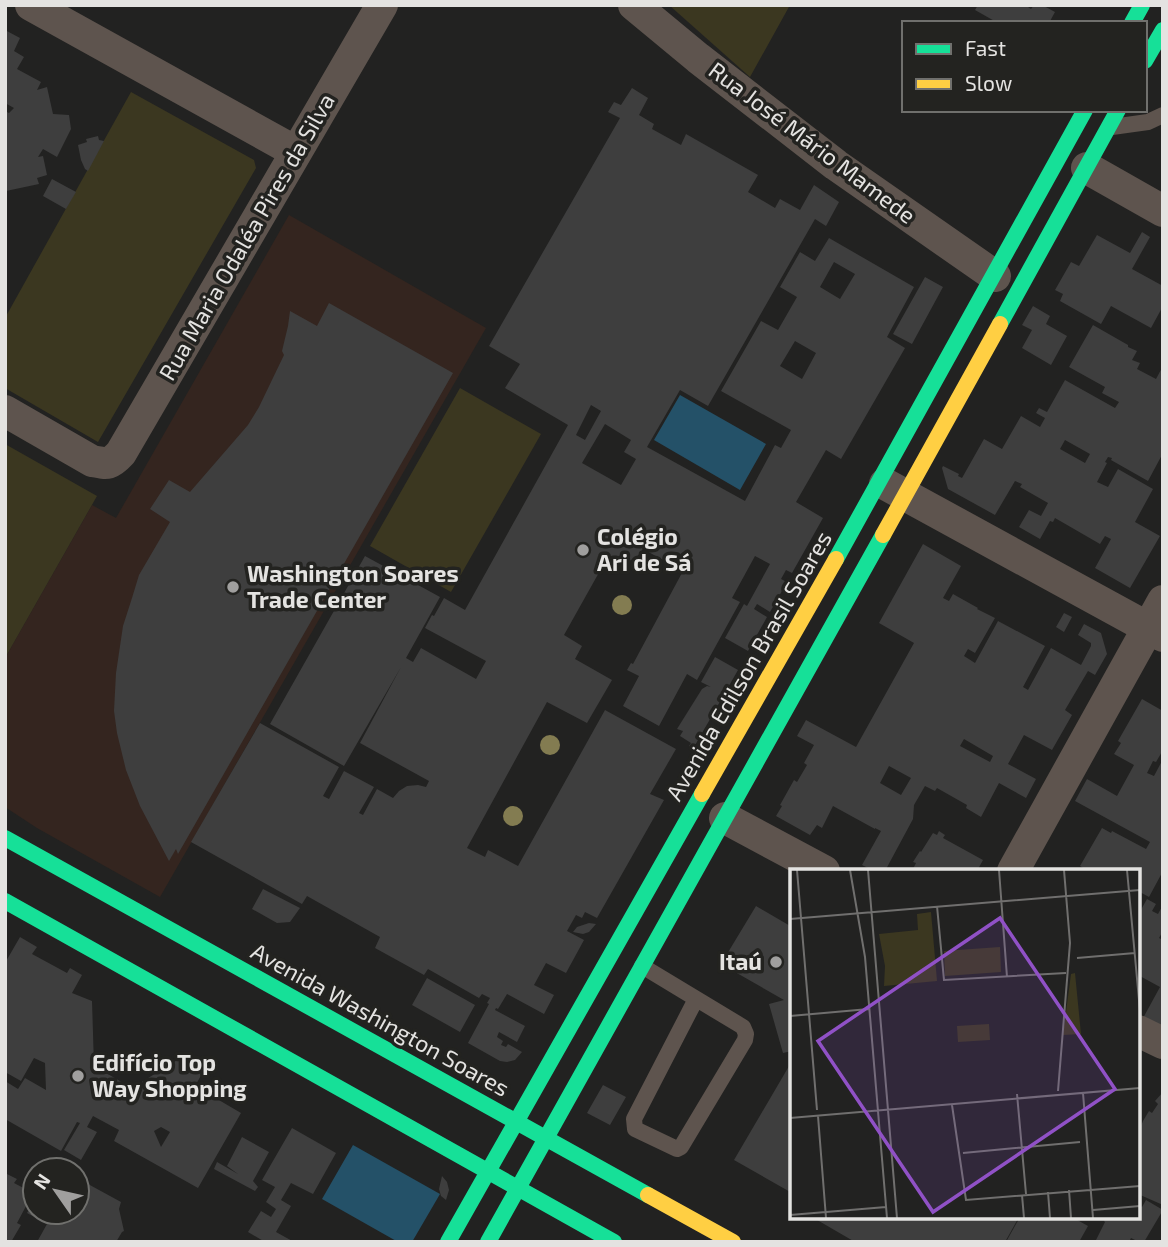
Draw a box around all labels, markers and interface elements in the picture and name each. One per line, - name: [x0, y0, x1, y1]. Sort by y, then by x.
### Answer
- legend: [902, 21, 1147, 112]
- text: Fast: [965, 35, 1006, 60]
- street label: Rua José Mário Mamede: [704, 55, 921, 229]
- text: Slow: [965, 70, 1012, 95]
- street label: Rua Maria Odaléa Pires da Silva: [152, 88, 340, 385]
- place label: Colégio Ari de Sá: [597, 522, 691, 576]
- street label: Avenida Edilson Brasil Soares: [659, 526, 837, 805]
- marker: Colégio Ari de Sá: [575, 542, 591, 558]
- place label: Washington Soares Trade Center: [247, 559, 459, 613]
- marker: Washington Soares Trade Center: [225, 579, 241, 595]
- inset map: [790, 869, 1140, 1219]
- street label: Avenida Washington Soares: [246, 936, 515, 1102]
- place label: Itaú: [719, 947, 762, 975]
- marker: Itaú: [768, 954, 784, 970]
- place label: Edifício Top Way Shopping: [92, 1048, 247, 1102]
- marker: Edifício Top Way Shopping: [70, 1068, 86, 1084]
- north arrow: [21, 1156, 91, 1226]
- text: N: [28, 1169, 55, 1193]

